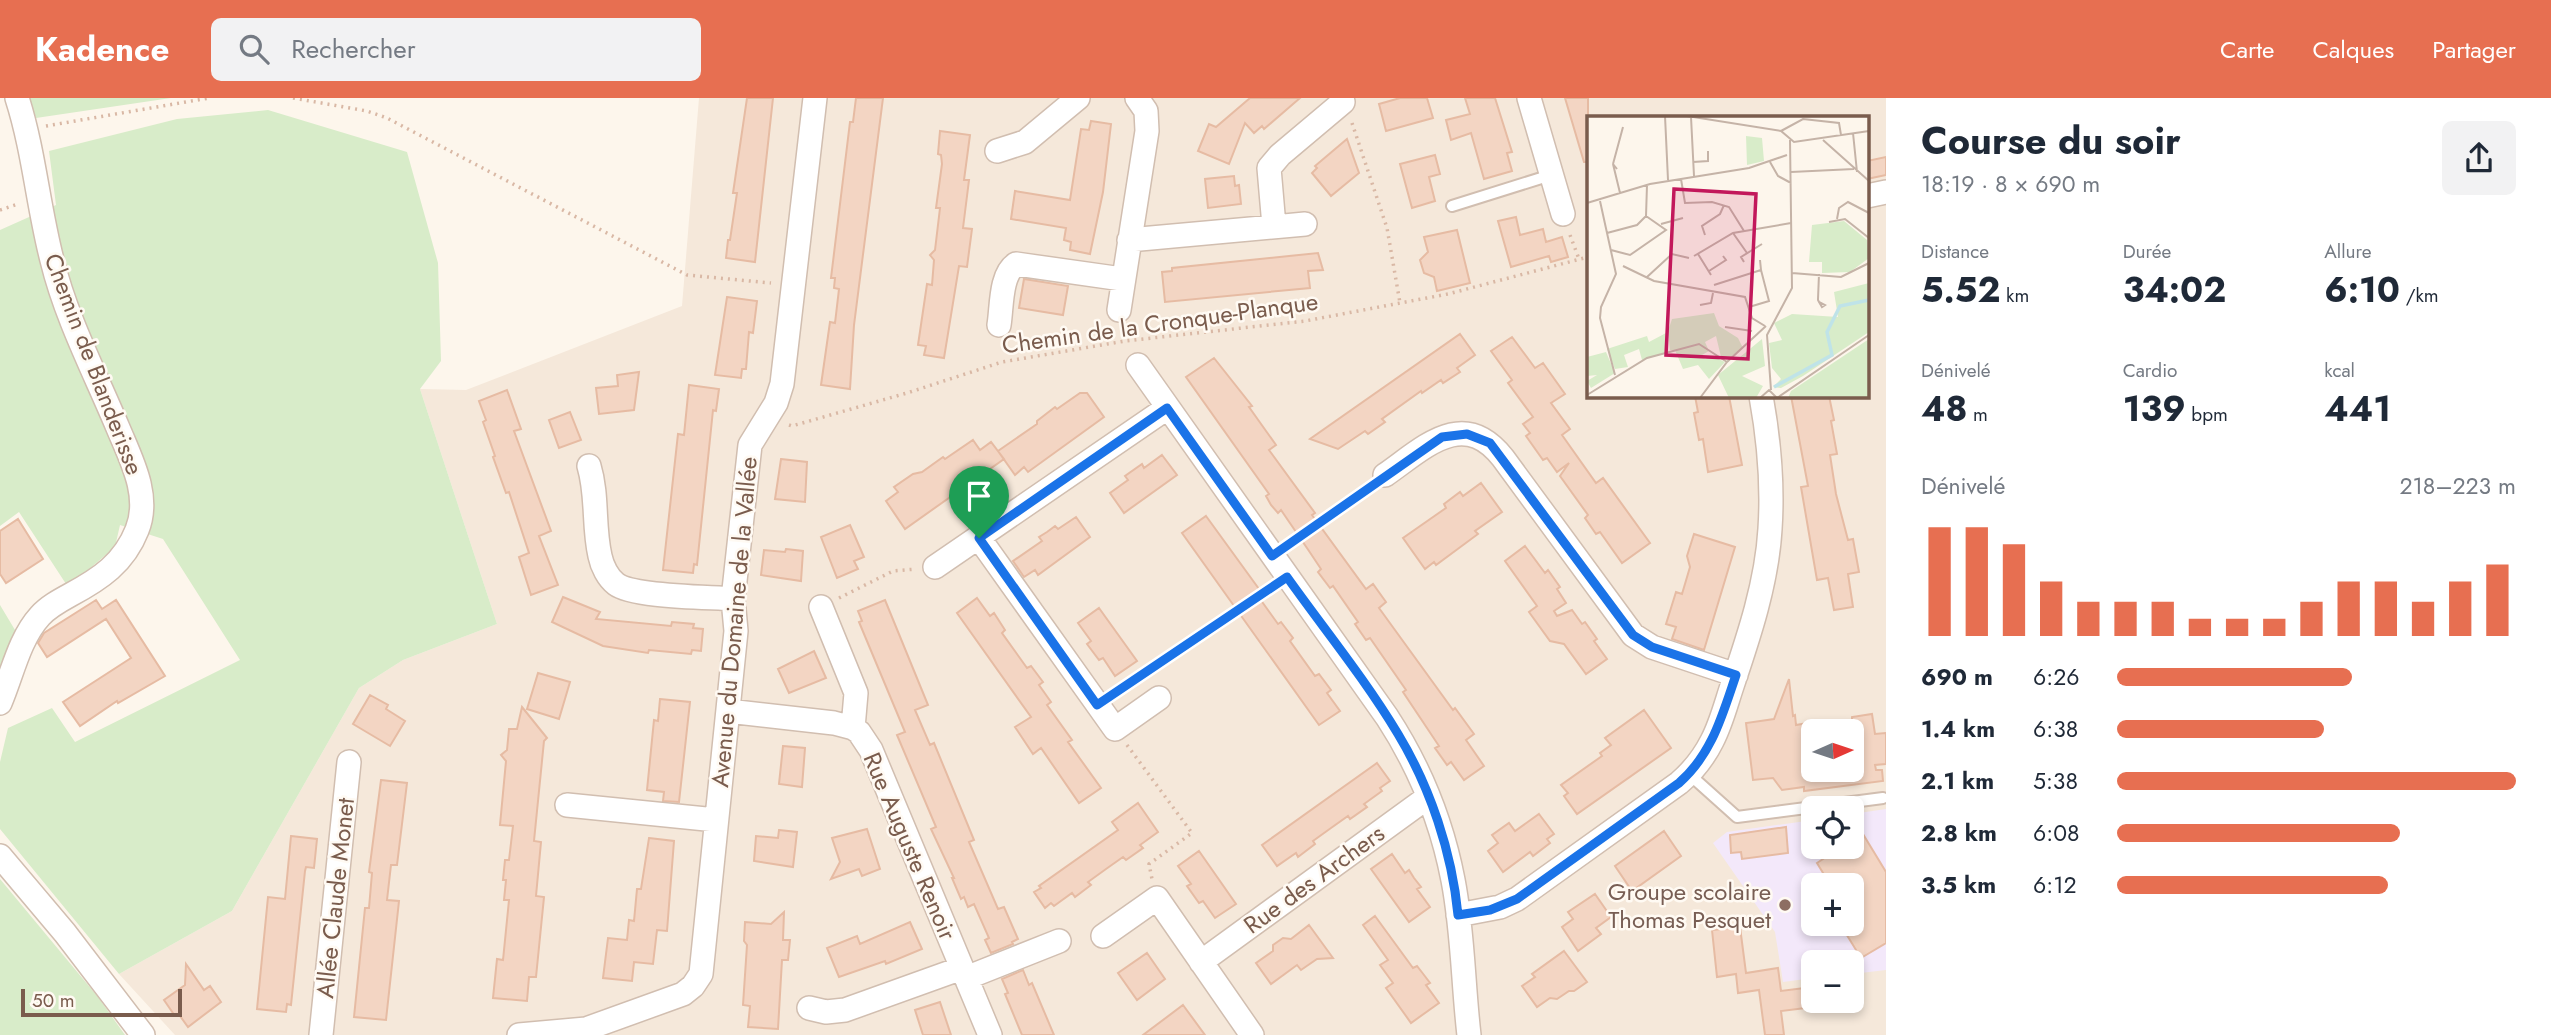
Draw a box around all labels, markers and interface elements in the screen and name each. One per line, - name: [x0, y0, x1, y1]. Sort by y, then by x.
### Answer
- search box: [211, 18, 701, 81]
- text: Kadence: [35, 26, 169, 73]
- icon: search: [235, 30, 273, 68]
- text: Rechercher: [291, 30, 416, 68]
- text: Carte: [2220, 32, 2274, 67]
- text: Calques: [2312, 32, 2394, 67]
- text: Partager: [2432, 32, 2516, 67]
- text: Course du soir: [1921, 113, 2181, 168]
- inset map: [1587, 116, 1868, 397]
- button: share: [2442, 121, 2516, 195]
- text: 18:19 · 8 × 690 m: [1921, 167, 2100, 201]
- text: Distance: [1921, 238, 1989, 265]
- text: Durée: [2123, 238, 2171, 265]
- text: Allure: [2324, 238, 2372, 265]
- street label: Chemin de Blanderisse: [36, 248, 152, 480]
- text: 5.52: [1921, 265, 2000, 315]
- text: 34:02: [2123, 265, 2226, 315]
- text: 6:10: [2324, 265, 2400, 315]
- text: km: [2000, 282, 2029, 309]
- text: /km: [2400, 282, 2439, 309]
- street label: Chemin de la Cronque-Planque: [1000, 283, 1320, 363]
- text: Dénivelé: [1921, 357, 1991, 384]
- text: Cardio: [2123, 357, 2177, 384]
- text: kcal: [2324, 357, 2355, 384]
- text: 48: [1921, 384, 1967, 434]
- text: 139: [2123, 384, 2186, 434]
- text: 441: [2324, 384, 2391, 434]
- text: m: [1967, 401, 1988, 428]
- text: bpm: [2186, 401, 2228, 428]
- street label: Avenue du Domaine de la Vallée: [702, 455, 766, 789]
- pin: [949, 466, 1009, 538]
- text: Dénivelé: [1921, 469, 2005, 503]
- text: 218–223 m: [2399, 469, 2516, 503]
- icon: arrive: [960, 477, 998, 515]
- text: 690 m: [1921, 660, 1993, 694]
- text: 6:26: [2033, 660, 2079, 694]
- text: 1.4 km: [1921, 712, 1995, 746]
- text: 6:38: [2033, 712, 2078, 746]
- north arrow: [1801, 719, 1864, 782]
- map controls: [1801, 719, 1864, 1013]
- street label: Rue Auguste Renoir: [855, 747, 966, 946]
- text: 2.1 km: [1921, 764, 1994, 798]
- text: 5:38: [2033, 764, 2078, 798]
- street label: Allée Claude Monet: [307, 796, 363, 1000]
- button: locate: [1801, 796, 1864, 859]
- street label: Rue des Archers: [1236, 816, 1392, 942]
- text: 2.8 km: [1921, 816, 1997, 850]
- text: 6:08: [2033, 816, 2080, 850]
- text: 3.5 km: [1921, 868, 1996, 902]
- text: 6:12: [2033, 868, 2077, 902]
- button: +: [1801, 873, 1864, 936]
- place label: Groupe scolaire Thomas Pesquet: [1608, 874, 1771, 937]
- marker: Groupe scolaire Thomas Pesquet: [1777, 897, 1793, 913]
- button: −: [1801, 950, 1864, 1013]
- scale bar: [21, 986, 182, 1018]
- text: 50 m: [32, 987, 75, 1014]

